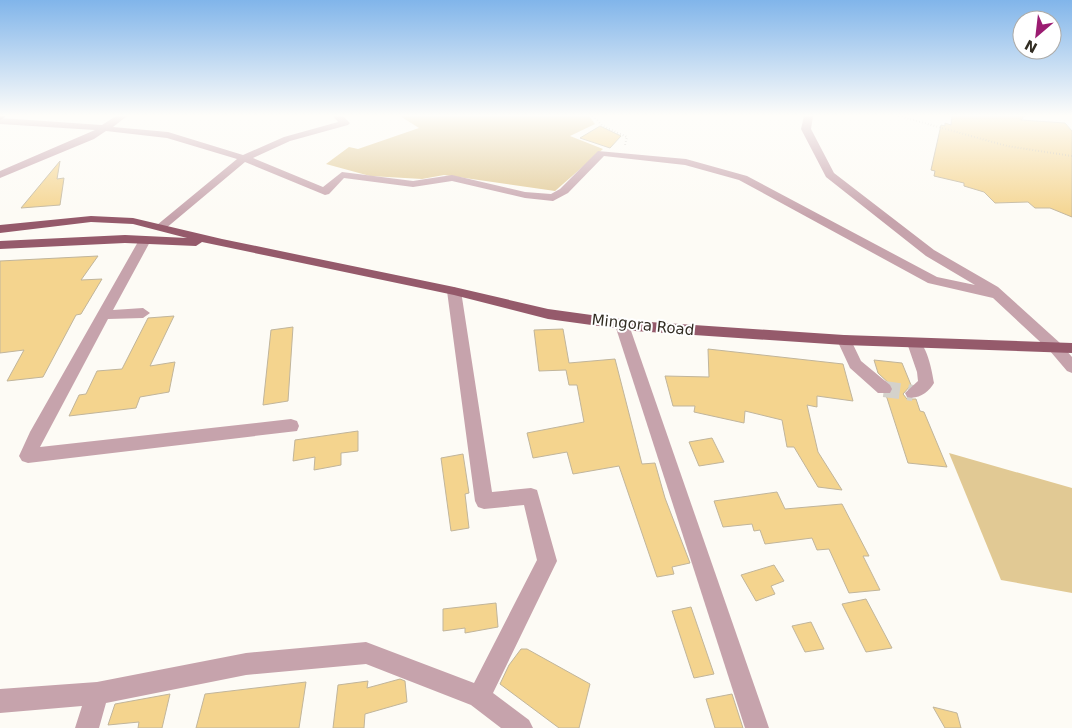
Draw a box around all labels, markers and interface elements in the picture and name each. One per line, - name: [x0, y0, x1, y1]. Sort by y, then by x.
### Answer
- north arrow: [1012, 10, 1062, 60]
- text: N: [1022, 37, 1040, 56]
- street label: Mingora Road: [591, 311, 695, 339]

